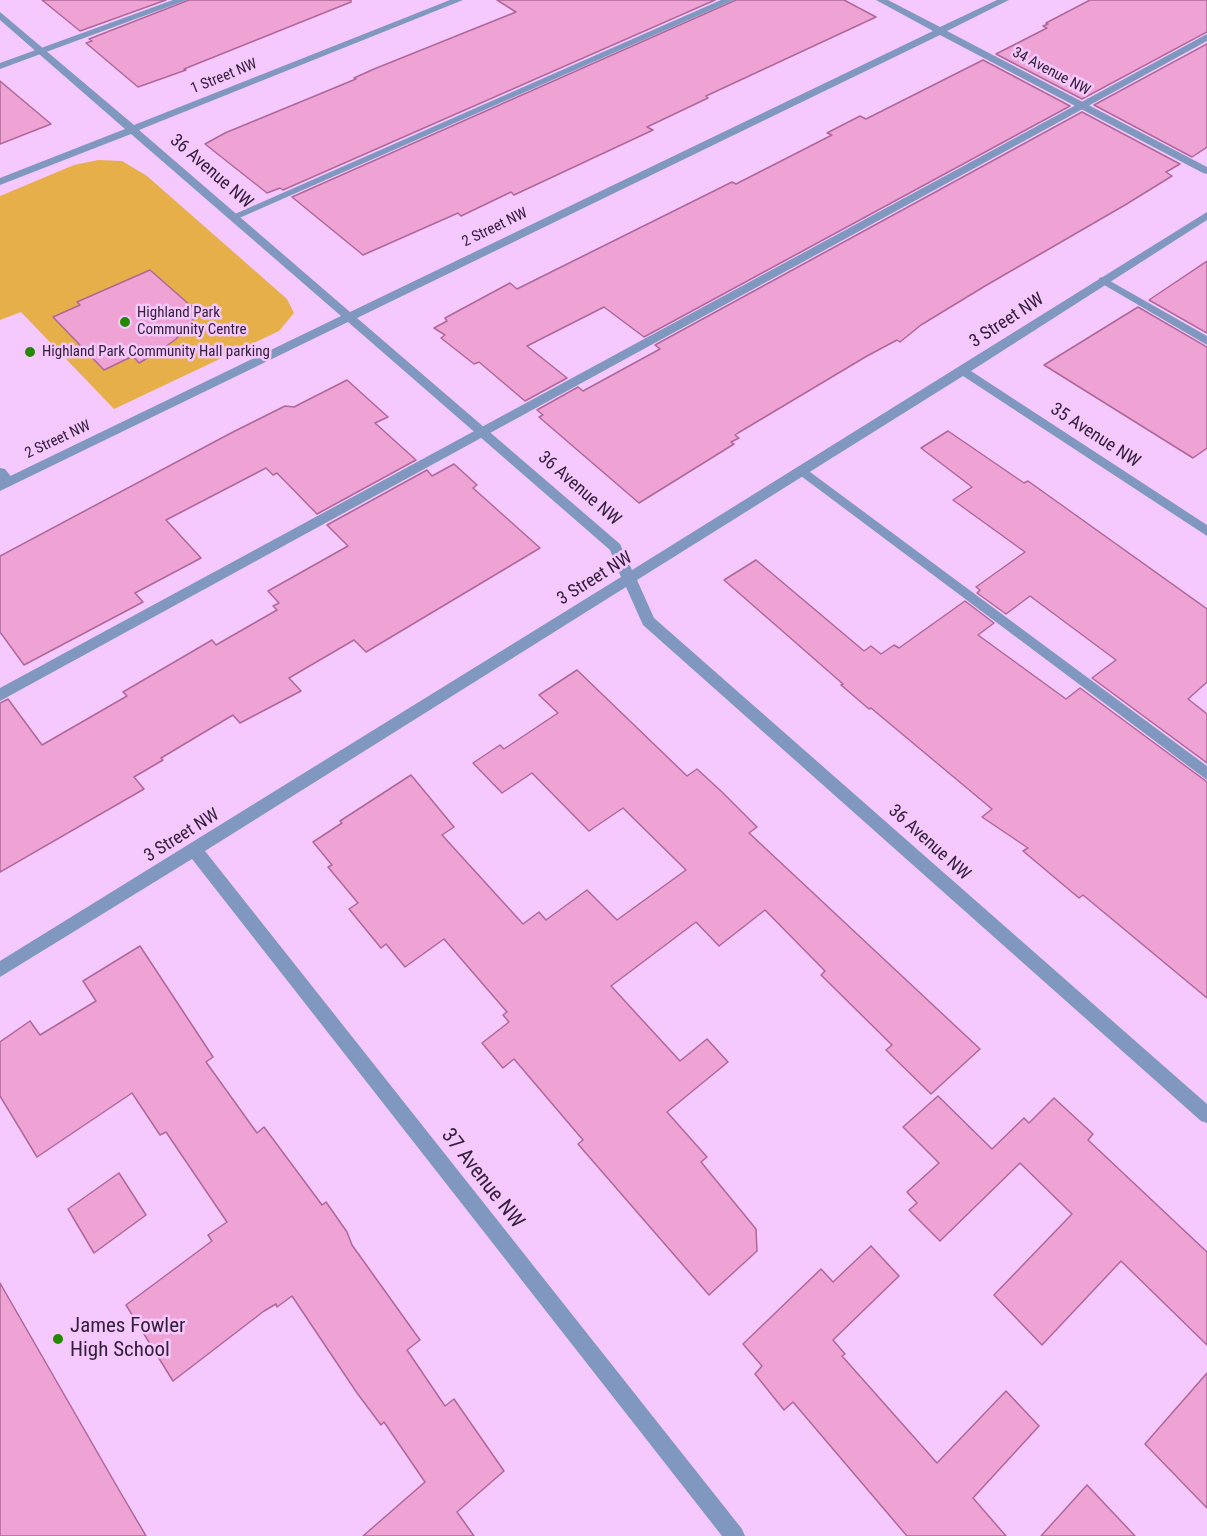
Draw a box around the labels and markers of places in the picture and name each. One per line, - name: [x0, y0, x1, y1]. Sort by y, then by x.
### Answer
- place label: Highland Park Community Centre: [137, 304, 246, 339]
- marker: Highland Park Community Centre: [118, 315, 132, 329]
- place label: Highland Park Community Hall parking: [42, 343, 270, 361]
- marker: Highland Park Community Hall parking: [23, 345, 37, 359]
- place label: James Fowler High School: [70, 1314, 185, 1364]
- marker: James Fowler High School: [51, 1332, 65, 1346]

